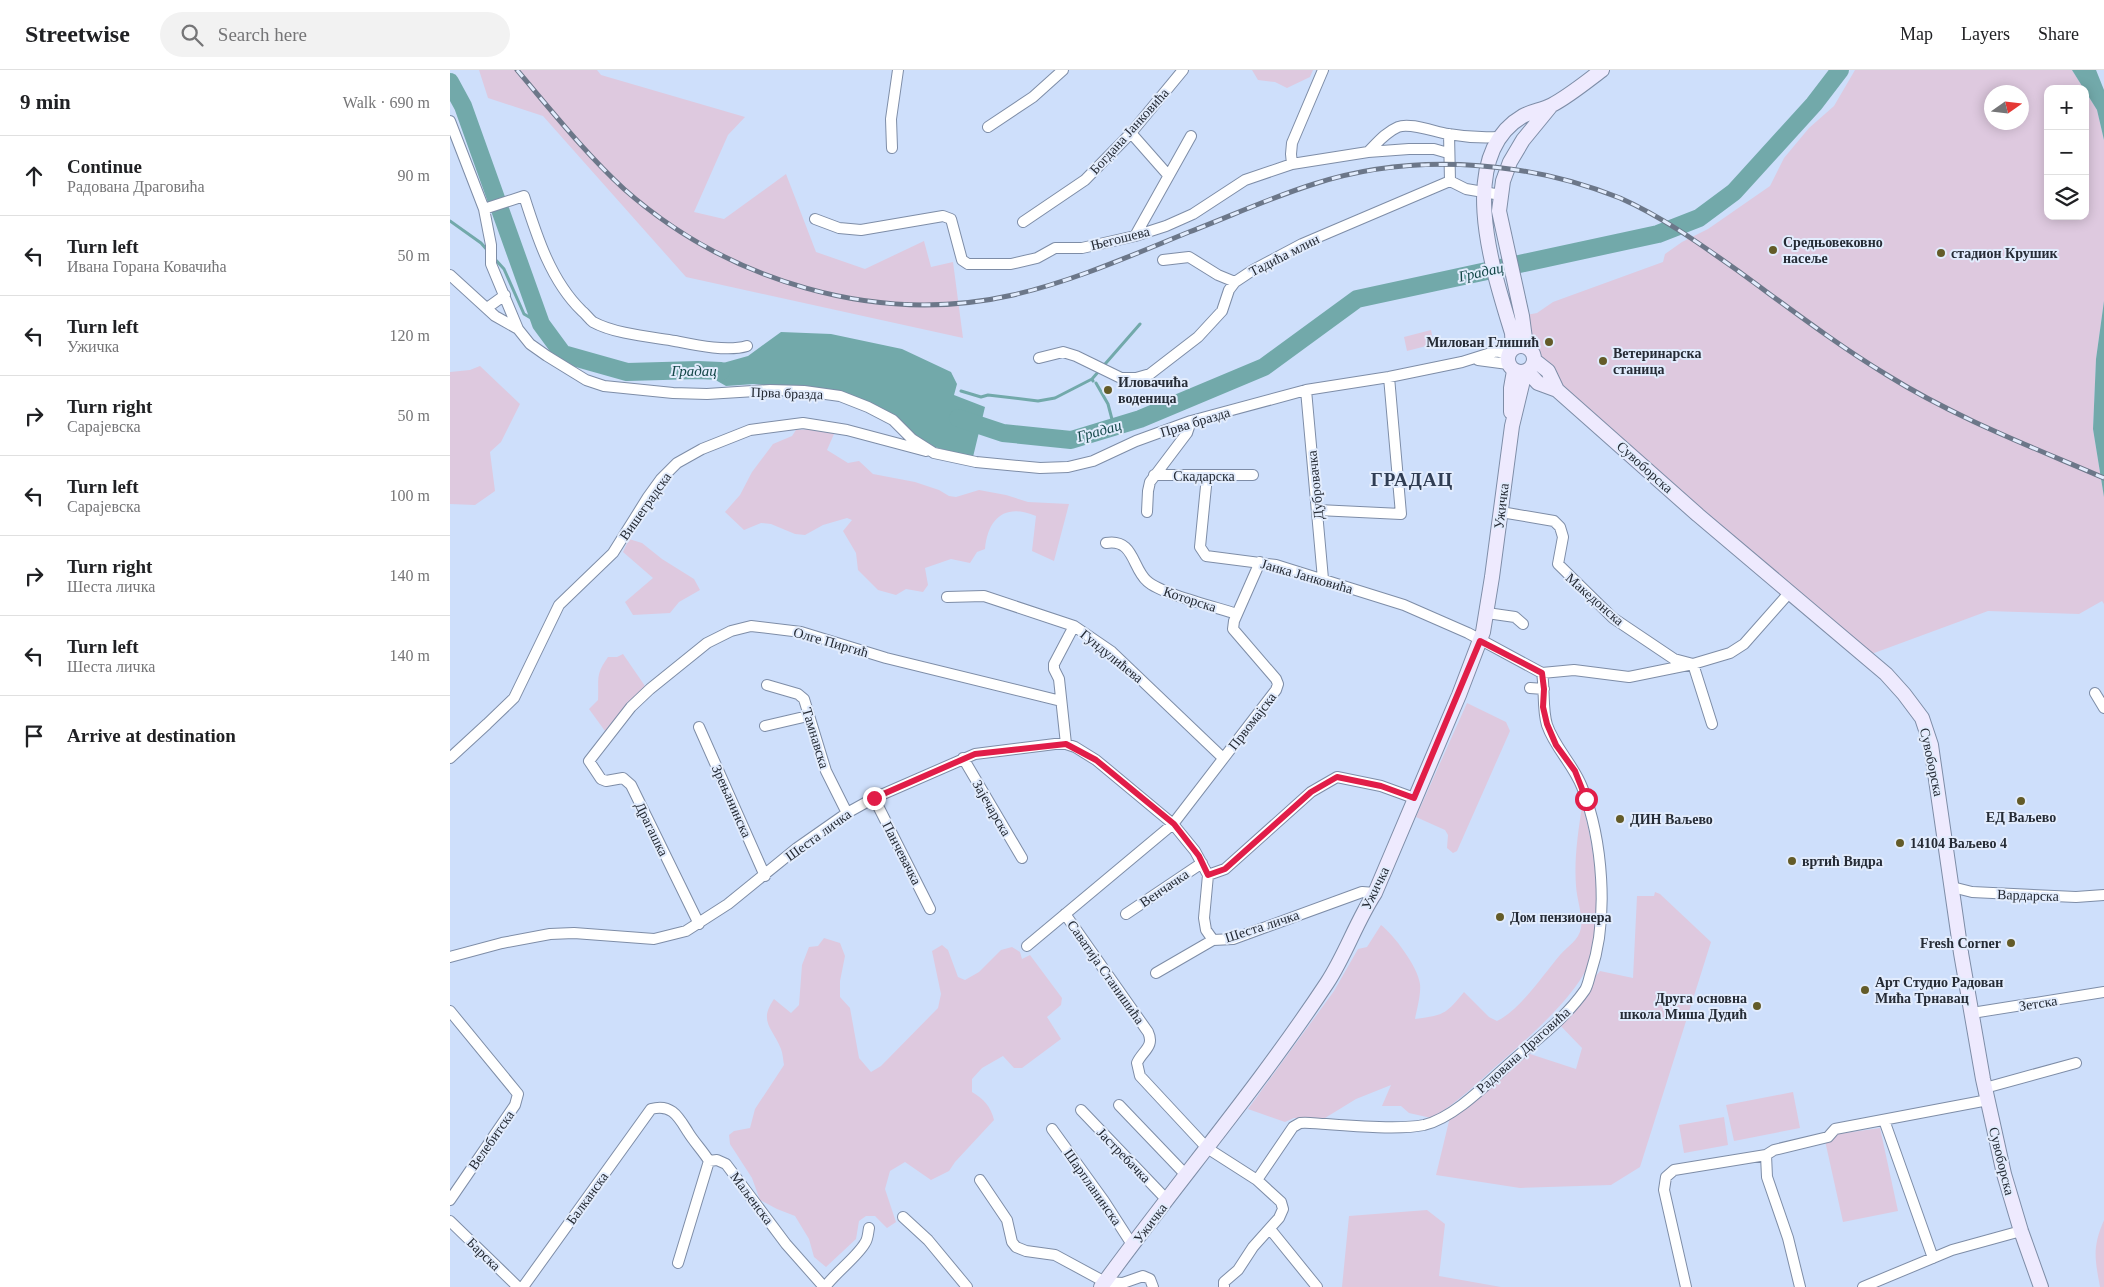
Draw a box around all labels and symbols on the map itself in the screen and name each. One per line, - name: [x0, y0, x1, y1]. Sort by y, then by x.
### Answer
- street label: Богдана Јанковића: [1087, 85, 1172, 177]
- north arrow: [1984, 85, 2029, 130]
- street label: Његошева: [1089, 224, 1152, 253]
- street label: Тадића млин: [1247, 231, 1322, 280]
- place label: Средњовековно насеље: [1783, 235, 1883, 266]
- marker: Средњовековно насеље: [1767, 244, 1779, 256]
- place label: стадион Крушик: [1951, 246, 2059, 261]
- marker: стадион Крушик: [1935, 247, 1947, 259]
- water label: Градац: [1456, 259, 1505, 285]
- place label: Милован Глишић: [1426, 335, 1539, 350]
- marker: Милован Глишић: [1543, 336, 1555, 348]
- place label: Ветеринарска станица: [1613, 346, 1701, 377]
- marker: Ветеринарска станица: [1597, 355, 1609, 367]
- water label: Градац: [670, 363, 717, 379]
- place label: Иловачића воденица: [1118, 375, 1188, 406]
- marker: Иловачића воденица: [1102, 384, 1114, 396]
- street label: Прва бразда: [751, 385, 824, 402]
- street label: Прва бразда: [1158, 405, 1233, 440]
- water label: Градац: [1074, 417, 1123, 445]
- street label: Сувоборска: [1614, 438, 1676, 497]
- street label: Дубровачка: [1304, 449, 1327, 520]
- street label: Вишеградска: [617, 469, 675, 543]
- street label: Скадарска: [1173, 469, 1236, 484]
- district label: ГРАДАЦ: [1371, 469, 1453, 490]
- street label: Ужичка: [1491, 482, 1512, 530]
- street label: Јанка Јанковића: [1259, 556, 1355, 597]
- street label: Македонска: [1563, 570, 1627, 629]
- street label: Которска: [1162, 584, 1219, 615]
- street label: Олге Пиргић: [792, 625, 870, 660]
- street label: Гундулићева: [1077, 627, 1147, 687]
- street label: Првомајска: [1225, 689, 1280, 753]
- street label: Тамнавска: [799, 706, 832, 771]
- street label: Сувоборска: [1917, 726, 1946, 798]
- street label: Зрењанинска: [709, 762, 755, 841]
- street label: Зајечарска: [970, 778, 1014, 840]
- route end: [863, 787, 886, 810]
- route start: [1575, 788, 1598, 811]
- marker: ЕД Ваљево: [2015, 795, 2027, 807]
- street label: Драгашка: [632, 800, 671, 859]
- street label: Шеста личка: [783, 806, 855, 864]
- place label: ЕД Ваљево: [1986, 810, 2056, 825]
- place label: ДИН Ваљево: [1630, 812, 1713, 827]
- marker: ДИН Ваљево: [1614, 813, 1626, 825]
- street label: Панчевачка: [879, 819, 924, 888]
- place label: 14104 Ваљево 4: [1910, 836, 2007, 851]
- marker: 14104 Ваљево 4: [1894, 837, 1906, 849]
- place label: вртић Видра: [1802, 854, 1883, 869]
- marker: вртић Видра: [1786, 855, 1798, 867]
- street label: Ужичка: [1359, 864, 1393, 912]
- street label: Венчачка: [1137, 866, 1192, 910]
- street label: Вардарска: [1997, 887, 2060, 904]
- street label: Шеста личка: [1223, 907, 1302, 946]
- place label: Дом пензионера: [1510, 910, 1612, 925]
- marker: Дом пензионера: [1494, 911, 1506, 923]
- street label: Саватија Станишића: [1064, 918, 1148, 1028]
- place label: Fresh Corner: [1920, 936, 2001, 951]
- marker: Fresh Corner: [2005, 937, 2017, 949]
- place label: Арт Студио Радован Мића Трнавац: [1875, 975, 2003, 1006]
- marker: Арт Студио Радован Мића Трнавац: [1859, 984, 1871, 996]
- place label: Друга основна школа Миша Дудић: [1620, 991, 1747, 1022]
- street label: Зетска: [2018, 993, 2059, 1014]
- marker: Друга основна школа Миша Дудић: [1751, 1000, 1763, 1012]
- street label: Радована Драговића: [1474, 1004, 1574, 1096]
- street label: Велебитска: [466, 1107, 518, 1173]
- street label: Јастребачка: [1094, 1125, 1154, 1186]
- street label: Сувоборска: [1986, 1126, 2017, 1197]
- street label: Шарпланинска: [1061, 1146, 1125, 1229]
- street label: Балканска: [564, 1169, 612, 1227]
- street label: Маљенска: [727, 1169, 777, 1228]
- street label: Ужичка: [1131, 1200, 1171, 1246]
- street label: Барска: [464, 1235, 504, 1274]

